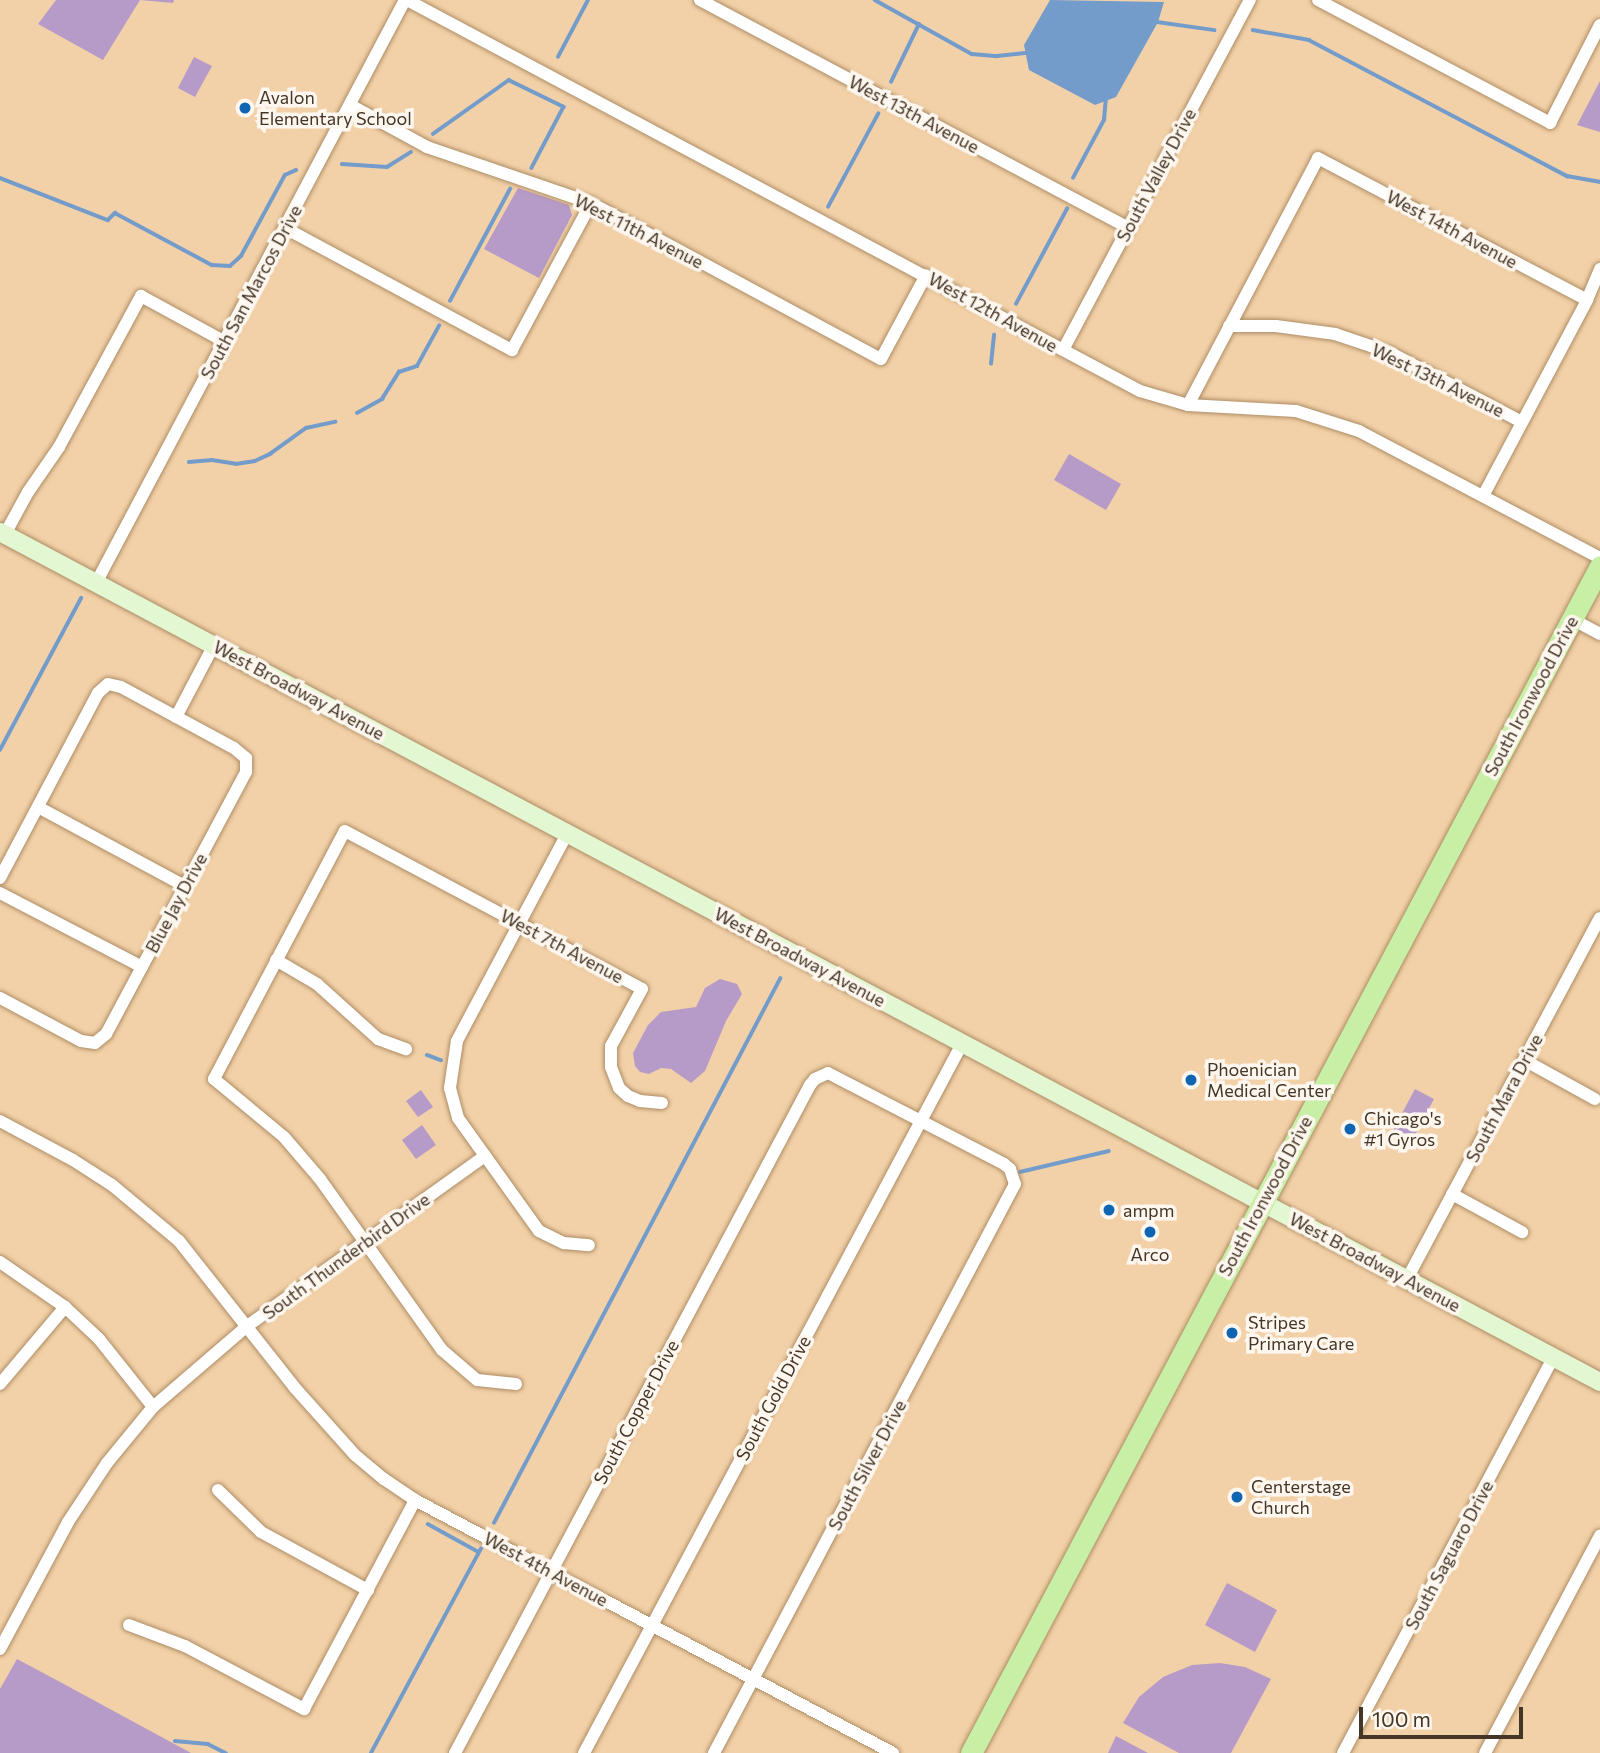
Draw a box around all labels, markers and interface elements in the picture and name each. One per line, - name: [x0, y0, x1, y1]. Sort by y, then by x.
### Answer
- street label: West 13th Avenue: [845, 71, 983, 157]
- place label: Avalon Elementary School: [259, 87, 412, 130]
- marker: Avalon Elementary School: [237, 100, 253, 116]
- street label: South Valley Drive: [1112, 105, 1200, 245]
- street label: West 14th Avenue: [1383, 185, 1521, 273]
- street label: West 11th Avenue: [571, 189, 707, 273]
- street label: South San Marcos Drive: [196, 201, 306, 383]
- street label: West 12th Avenue: [925, 268, 1061, 356]
- street label: West 13th Avenue: [1368, 339, 1508, 421]
- street label: South Ironwood Drive: [1480, 612, 1582, 780]
- street label: West Broadway Avenue: [210, 636, 388, 744]
- street label: Blue Jay Drive: [141, 849, 211, 957]
- street label: West Broadway Avenue: [711, 903, 889, 1011]
- street label: West 7th Avenue: [497, 904, 627, 988]
- street label: South Mara Drive: [1461, 1030, 1547, 1166]
- place label: Phoenician Medical Center: [1207, 1059, 1331, 1102]
- marker: Phoenician Medical Center: [1181, 1070, 1201, 1090]
- place label: Chicago's #1 Gyros: [1364, 1108, 1442, 1150]
- street label: South Ironwood Drive: [1214, 1112, 1316, 1280]
- marker: Chicago's #1 Gyros: [1342, 1121, 1358, 1137]
- street label: South Thunderbird Drive: [258, 1188, 434, 1324]
- place label: ampm: [1123, 1199, 1174, 1221]
- marker: ampm: [1101, 1202, 1117, 1218]
- street label: West Broadway Avenue: [1286, 1208, 1464, 1316]
- marker: Arco: [1142, 1224, 1158, 1240]
- place label: Arco: [1131, 1243, 1169, 1265]
- place label: Stripes Primary Care: [1248, 1312, 1354, 1354]
- marker: Stripes Primary Care: [1222, 1323, 1242, 1343]
- street label: South Gold Drive: [731, 1332, 815, 1464]
- street label: South Copper Drive: [589, 1336, 683, 1488]
- street label: South Silver Drive: [823, 1396, 911, 1534]
- place label: Centerstage Church: [1251, 1476, 1351, 1518]
- street label: South Saguaro Drive: [1400, 1477, 1498, 1633]
- marker: Centerstage Church: [1229, 1489, 1245, 1505]
- street label: West 4th Avenue: [480, 1527, 612, 1611]
- scale bar: [1362, 1694, 1526, 1738]
- text: 100 m: [1372, 1706, 1431, 1731]

